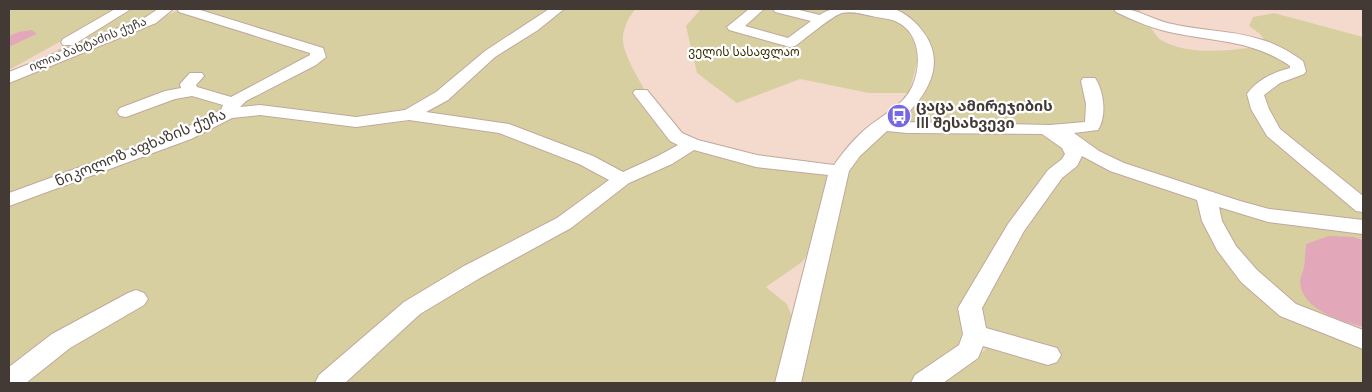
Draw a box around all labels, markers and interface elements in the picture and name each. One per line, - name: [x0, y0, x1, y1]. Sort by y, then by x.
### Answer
- street label: ილია ბახტაძის ქუჩა: [27, 14, 149, 76]
- park label: ველის სასაფლაო: [688, 45, 800, 61]
- place label: ცაცა ამირეჯიბის III შესახვევი: [916, 98, 1053, 134]
- bus stop icon: ცაცა ამირეჯიბის III შესახვევი: [886, 103, 912, 129]
- street label: ნიკოლოზ აფხაზის ქუჩა: [53, 106, 229, 192]

